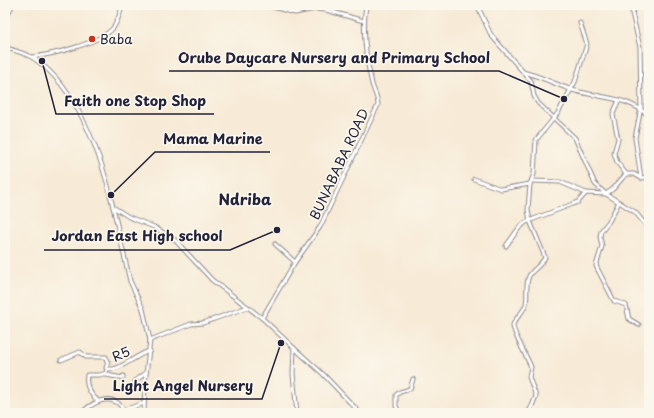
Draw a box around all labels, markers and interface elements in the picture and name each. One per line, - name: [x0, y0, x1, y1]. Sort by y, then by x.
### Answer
- place label: Baba: [100, 29, 133, 48]
- marker: Baba: [87, 34, 97, 44]
- callout: Orube Daycare Nursery and Primary School: [169, 45, 499, 71]
- text: Orube Daycare Nursery and Primary School: [178, 47, 490, 68]
- callout: Faith one Stop Shop: [56, 88, 214, 114]
- text: Faith one Stop Shop: [64, 90, 206, 111]
- street label: BUNABABA ROAD: [304, 105, 373, 222]
- callout: Mama Marine: [155, 126, 270, 152]
- text: Mama Marine: [163, 128, 263, 149]
- district label: Ndriba: [219, 187, 272, 210]
- callout: Jordan East High school: [44, 224, 230, 250]
- text: Jordan East High school: [52, 225, 222, 246]
- street label: R5: [109, 341, 133, 366]
- callout: Light Angel Nursery: [104, 373, 262, 399]
- text: Light Angel Nursery: [113, 375, 253, 396]

